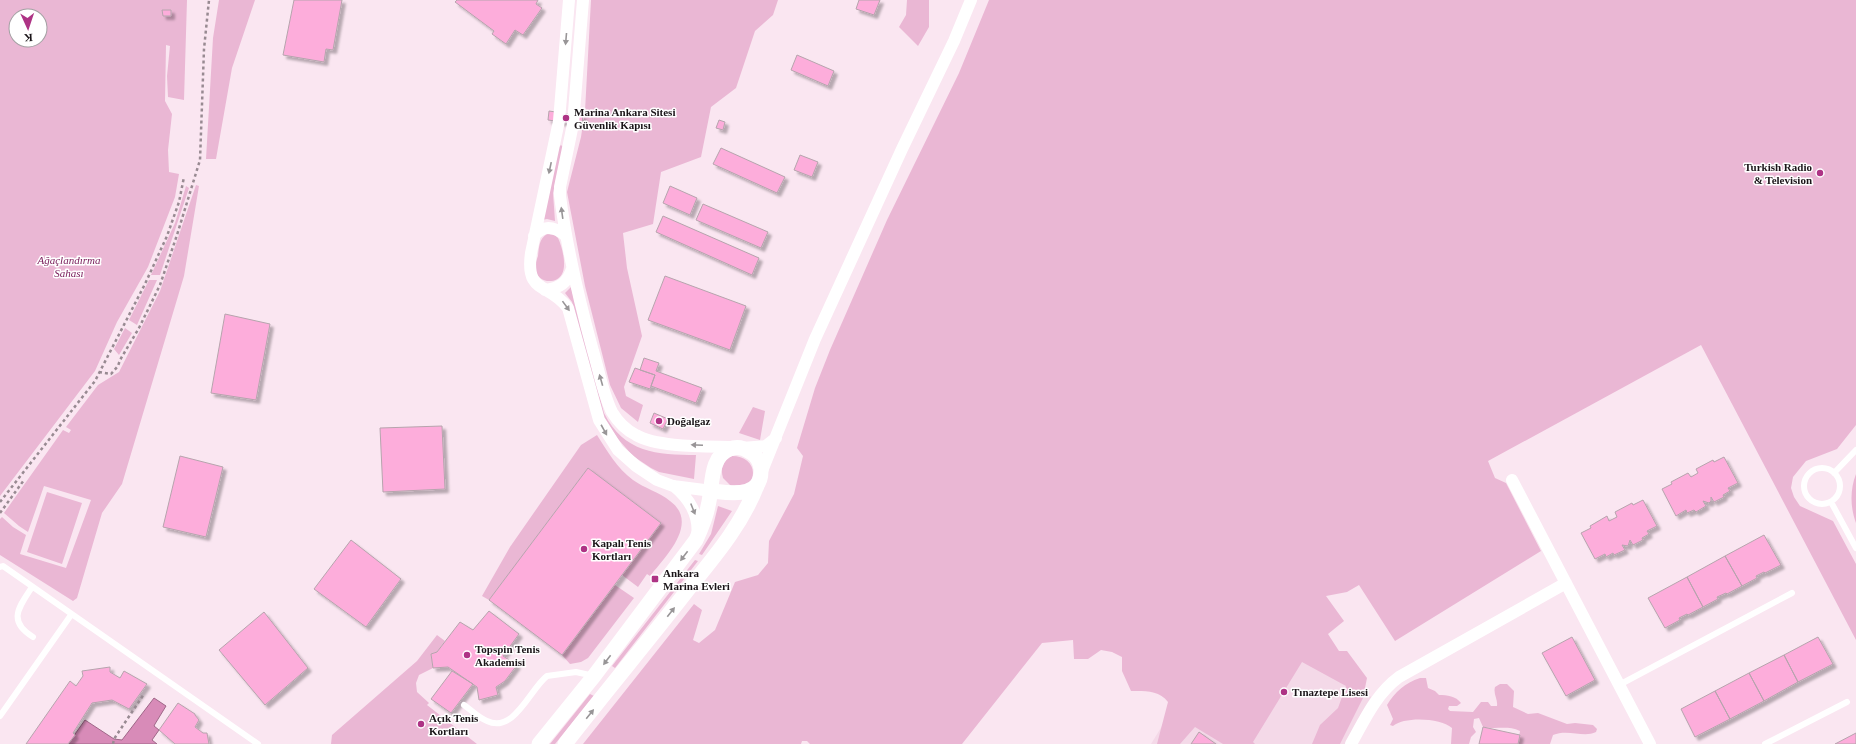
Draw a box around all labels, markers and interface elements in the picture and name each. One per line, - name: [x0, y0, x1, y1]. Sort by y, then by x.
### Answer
- north arrow: [8, 8, 48, 48]
- text: K: [23, 32, 33, 44]
- one-way arrow: [563, 33, 569, 45]
- place label: Marina Ankara Sitesi Güvenlik Kapısı: [574, 106, 675, 131]
- marker: Marina Ankara Sitesi Güvenlik Kapısı: [561, 113, 571, 123]
- place label: Turkish Radio & Television: [1744, 161, 1812, 186]
- one-way arrow: [546, 162, 552, 174]
- marker: Turkish Radio & Television: [1815, 168, 1825, 178]
- one-way arrow: [559, 207, 565, 219]
- park label: Ağaçlandırma Sahası: [37, 254, 101, 279]
- one-way arrow: [562, 301, 570, 312]
- one-way arrow: [598, 374, 604, 386]
- place label: Doğalgaz: [667, 415, 711, 427]
- marker: Doğalgaz: [654, 416, 664, 426]
- one-way arrow: [601, 424, 607, 435]
- one-way arrow: [691, 442, 703, 449]
- one-way arrow: [690, 504, 696, 516]
- place label: Kapalı Tenis Kortları: [592, 537, 652, 562]
- marker: Kapalı Tenis Kortları: [579, 544, 589, 554]
- one-way arrow: [680, 550, 689, 561]
- place label: Ankara Marina Evleri: [663, 567, 730, 592]
- marker: Ankara Marina Evleri: [650, 574, 660, 584]
- one-way arrow: [667, 607, 675, 618]
- place label: Topspin Tenis Akademisi: [475, 643, 540, 668]
- marker: Topspin Tenis Akademisi: [462, 650, 472, 660]
- one-way arrow: [602, 654, 611, 665]
- place label: Tınaztepe Lisesi: [1292, 686, 1368, 698]
- marker: Tınaztepe Lisesi: [1279, 687, 1289, 697]
- one-way arrow: [585, 708, 594, 719]
- place label: Açık Tenis Kortları: [429, 712, 479, 737]
- marker: Açık Tenis Kortları: [416, 719, 426, 729]

